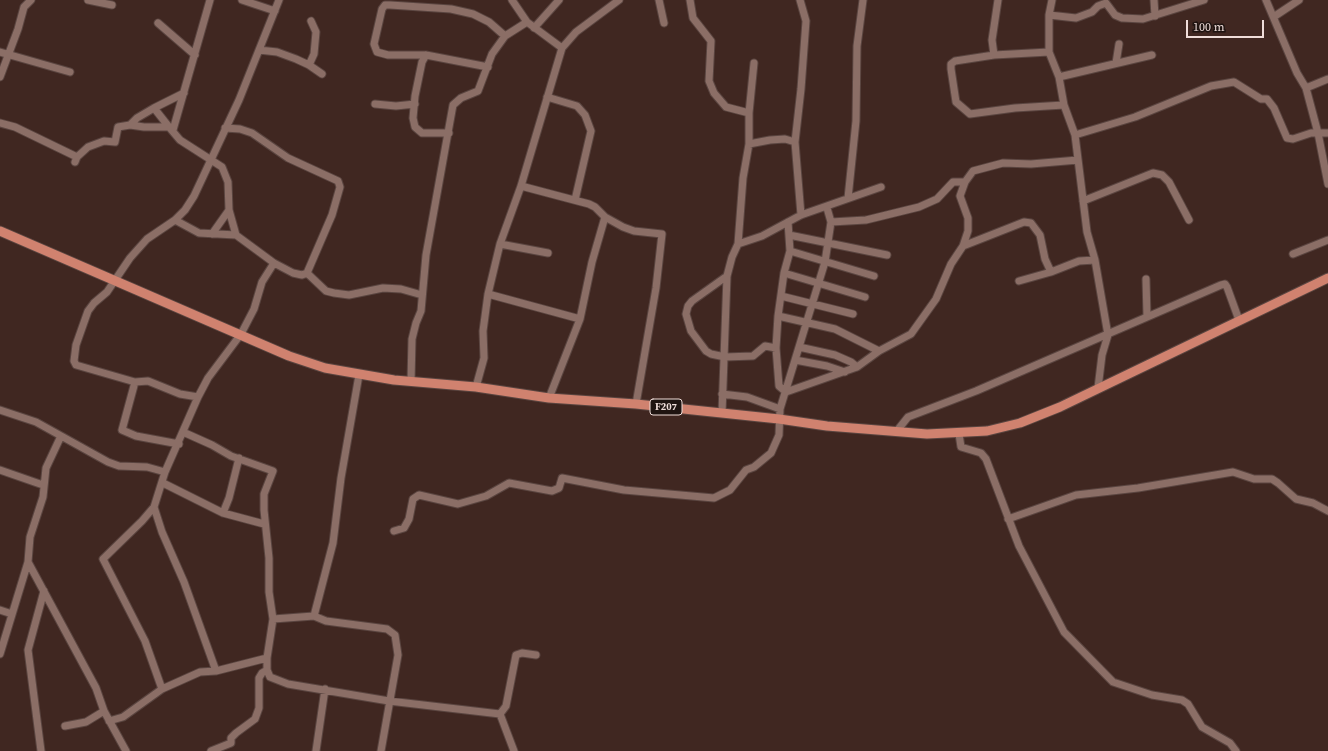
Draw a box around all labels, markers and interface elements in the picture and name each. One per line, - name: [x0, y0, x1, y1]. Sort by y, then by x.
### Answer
- scale bar: [1188, 12, 1266, 38]
- text: 100 m: [1193, 19, 1225, 35]
- road number: F207: [650, 399, 682, 415]

